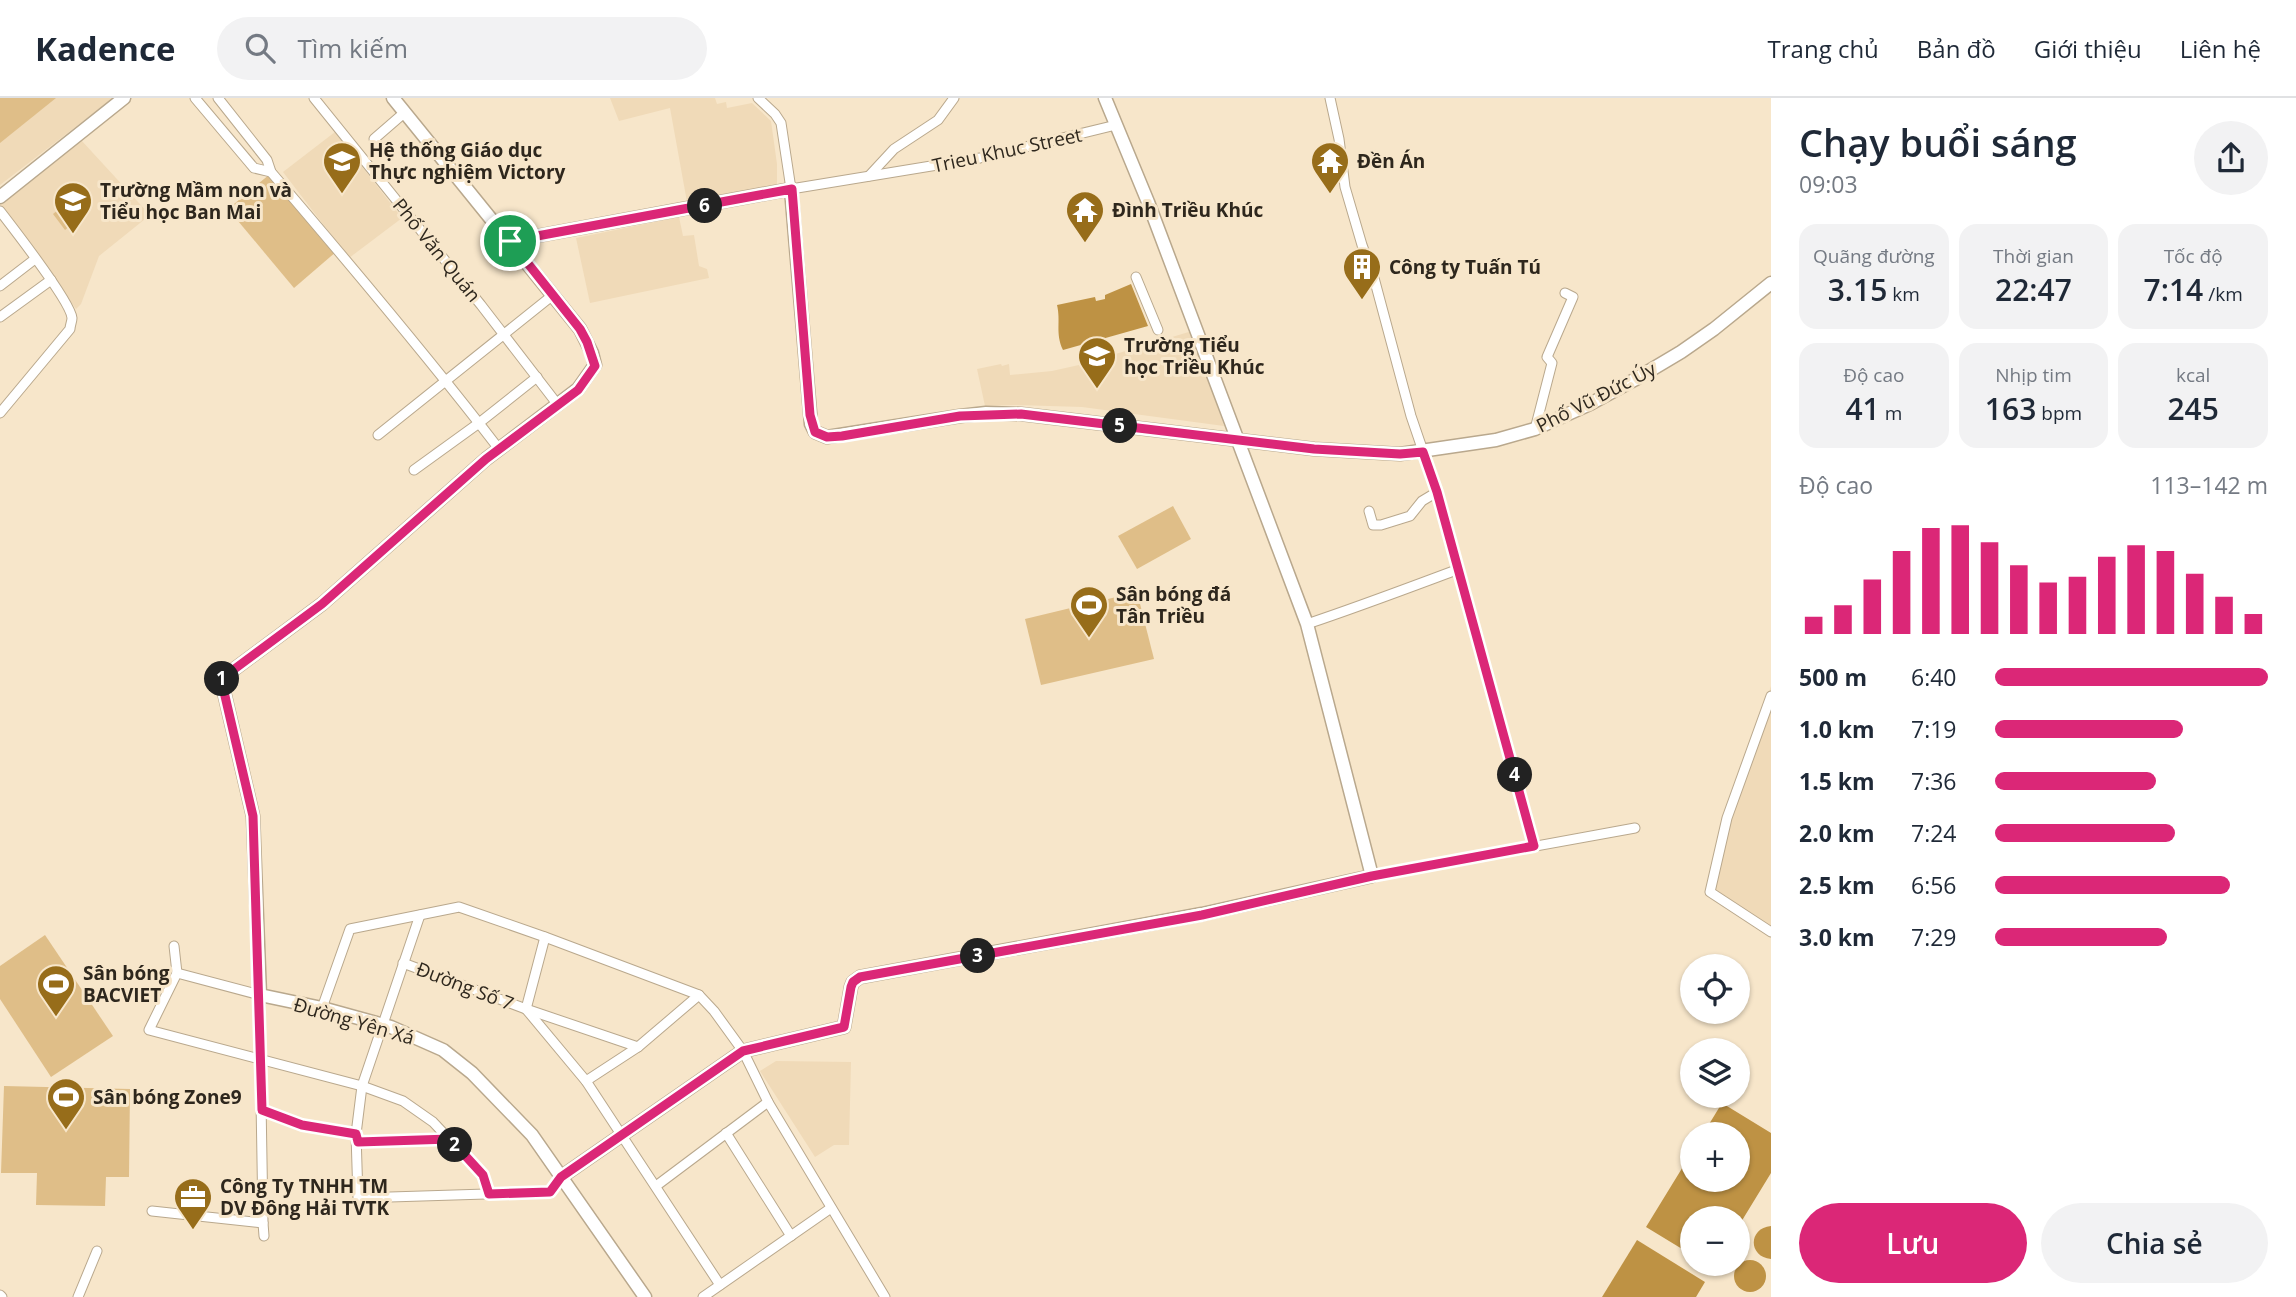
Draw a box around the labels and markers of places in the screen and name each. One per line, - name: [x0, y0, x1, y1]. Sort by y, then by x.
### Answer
- place label: Hệ thống Giáo dục Thực nghiệm Victory: [369, 137, 566, 185]
- school or university icon: Hệ thống Giáo dục Thực nghiệm Victory: [321, 140, 363, 195]
- temple icon: Đền Án: [1309, 140, 1351, 195]
- place label: Đền Án: [1357, 148, 1425, 174]
- place label: Trường Mầm non và Tiểu học Ban Mai: [100, 177, 292, 225]
- school or university icon: Trường Mầm non và Tiểu học Ban Mai: [52, 180, 94, 235]
- pin: 6: [688, 188, 722, 224]
- temple icon: Đình Triều Khúc: [1064, 189, 1106, 244]
- place label: Đình Triều Khúc: [1112, 197, 1263, 223]
- pin: [480, 211, 540, 271]
- building icon: Công ty Tuấn Tú: [1341, 246, 1383, 301]
- place label: Công ty Tuấn Tú: [1389, 254, 1541, 280]
- place label: Trường Tiểu học Triều Khúc: [1124, 332, 1265, 380]
- school or university icon: Trường Tiểu học Triều Khúc: [1076, 335, 1118, 390]
- pin: 5: [1102, 408, 1138, 444]
- place label: Sân bóng đá Tân Triều: [1116, 581, 1231, 629]
- sports icon: Sân bóng đá Tân Triều: [1068, 584, 1110, 639]
- pin: 1: [204, 662, 240, 696]
- pin: 4: [1498, 758, 1532, 792]
- pin: 3: [960, 938, 996, 974]
- place label: Sân bóng BACVIET: [83, 960, 170, 1008]
- sports icon: Sân bóng BACVIET: [35, 963, 77, 1018]
- sports icon: Sân bóng Zone9: [45, 1076, 87, 1131]
- place label: Sân bóng Zone9: [93, 1084, 242, 1110]
- pin: 2: [438, 1128, 472, 1162]
- place label: Công Ty TNHH TM DV Đông Hải TVTK: [220, 1173, 389, 1221]
- office icon: Công Ty TNHH TM DV Đông Hải TVTK: [172, 1176, 214, 1231]

